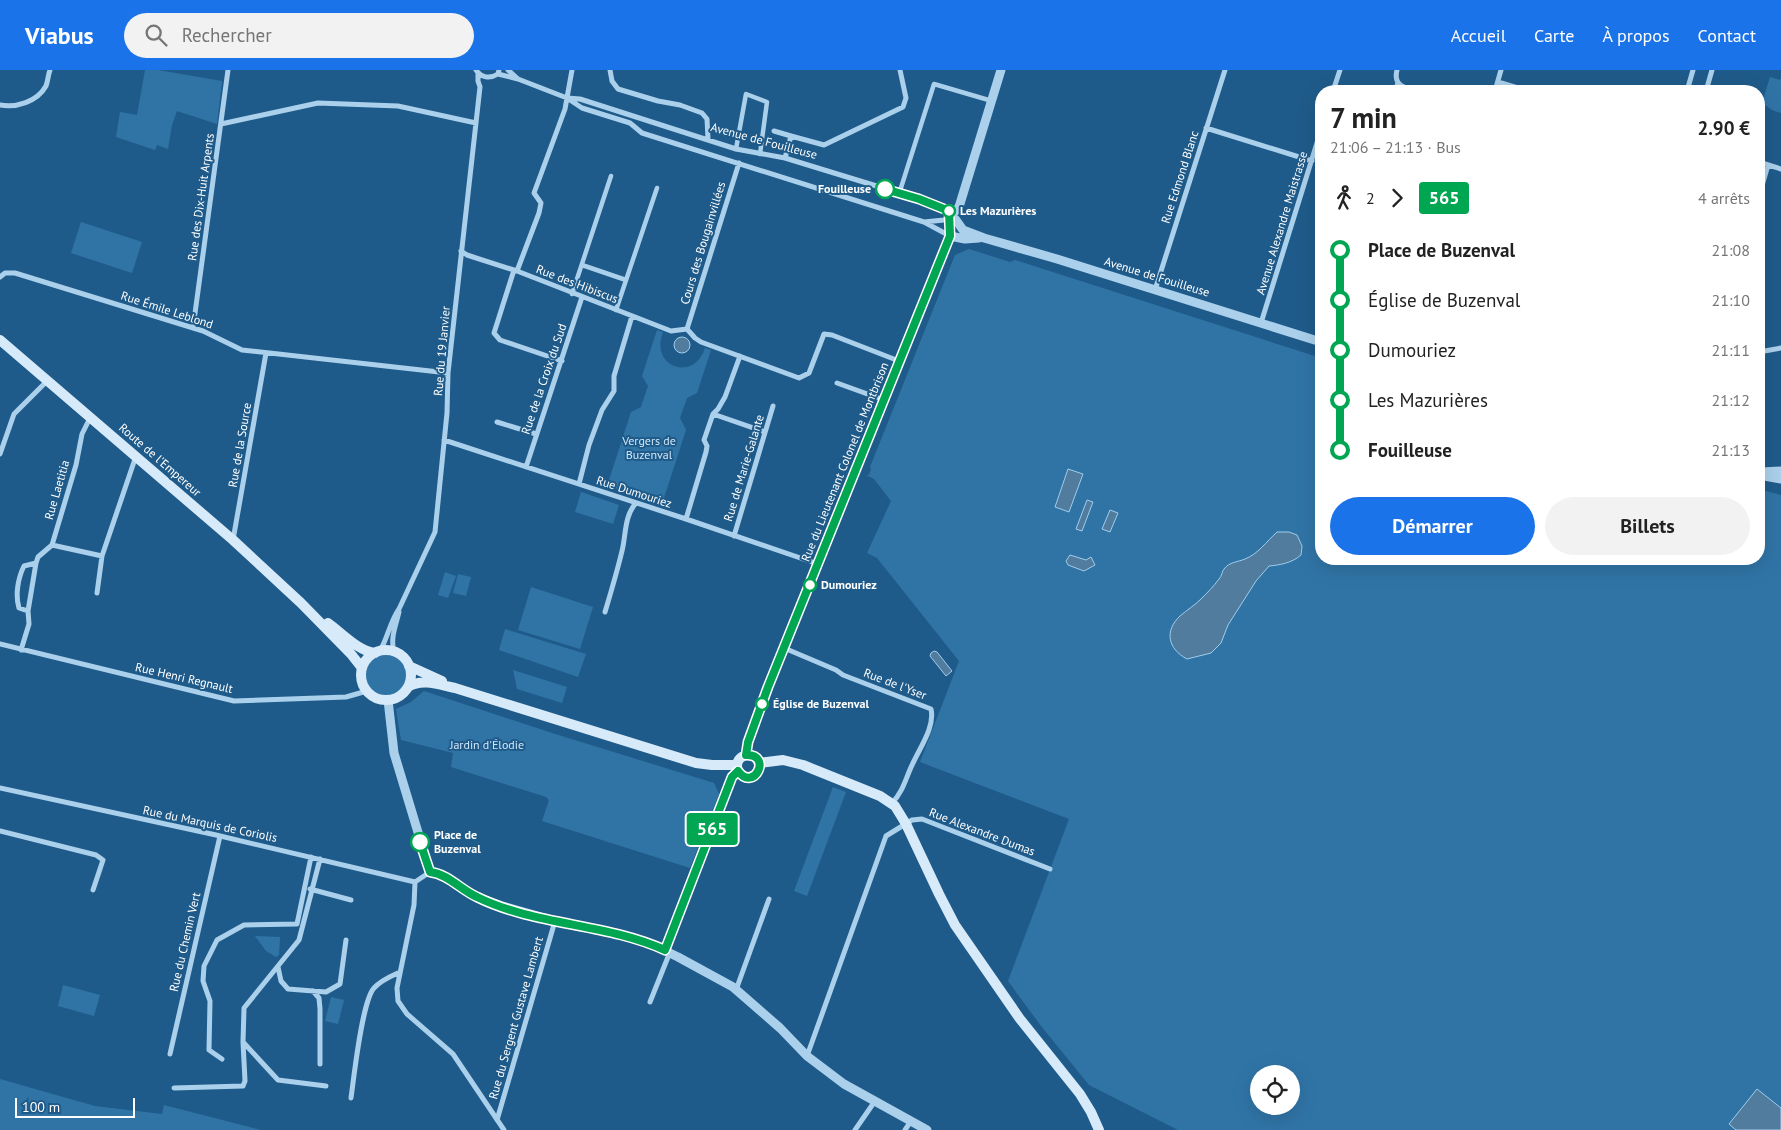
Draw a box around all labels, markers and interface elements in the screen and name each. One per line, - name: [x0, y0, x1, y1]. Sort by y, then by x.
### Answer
- search box: [124, 13, 474, 58]
- text: Viabus: [25, 20, 94, 51]
- icon: search: [142, 21, 170, 49]
- text: Rechercher: [182, 23, 272, 47]
- text: Accueil: [1451, 24, 1506, 47]
- text: Carte: [1534, 24, 1575, 47]
- text: À propos: [1603, 24, 1670, 47]
- text: Contact: [1698, 24, 1756, 47]
- text: 7 min: [1330, 99, 1397, 136]
- text: 2.90 €: [1697, 116, 1750, 140]
- street label: Avenue de Fouilleuse: [709, 119, 819, 162]
- street label: Rue Edmond Blanc: [1157, 128, 1202, 225]
- street label: Rue des Dix-Huit Arpents: [184, 132, 217, 262]
- text: 21:06 – 21:13 · Bus: [1330, 137, 1461, 157]
- street label: Avenue Alexandre Maistrasse: [1253, 149, 1311, 296]
- marker: Fouilleuse: [875, 179, 895, 199]
- street label: Cours des Bougainvillées: [677, 180, 728, 306]
- place label: Fouilleuse: [818, 181, 871, 196]
- icon: walk: [1330, 184, 1358, 212]
- icon: forward: [1383, 184, 1411, 212]
- text: 565: [1429, 186, 1459, 209]
- text: 2: [1366, 188, 1375, 208]
- text: 4 arrêts: [1698, 188, 1750, 208]
- place label: Les Mazurières: [960, 203, 1036, 218]
- marker: Les Mazurières: [942, 204, 956, 218]
- text: Place de Buzenval: [1368, 238, 1515, 262]
- text: 21:08: [1712, 240, 1750, 260]
- street label: Avenue de Fouilleuse: [1103, 253, 1212, 300]
- street label: Rue des Hibiscus: [534, 261, 620, 306]
- street label: Rue Émile Leblond: [119, 288, 215, 331]
- text: Église de Buzenval: [1368, 288, 1520, 312]
- text: 21:10: [1712, 290, 1750, 310]
- street label: Rue du 19 Janvier: [430, 305, 453, 397]
- street label: Rue de la Croix du Sud: [518, 322, 570, 436]
- text: Dumouriez: [1368, 338, 1456, 362]
- text: 21:11: [1712, 340, 1750, 360]
- street label: Rue du Lieutenant Colonel de Montbrison: [798, 360, 891, 564]
- text: Les Mazurières: [1368, 388, 1488, 412]
- text: 21:12: [1712, 390, 1750, 410]
- street label: Rue de la Source: [225, 401, 254, 488]
- street label: Rue de Marie-Galante: [720, 413, 767, 523]
- street label: Route de l'Empereur: [116, 420, 205, 499]
- park label: Vergers de Buzenval: [621, 433, 676, 462]
- text: Fouilleuse: [1368, 438, 1452, 462]
- text: 21:13: [1712, 440, 1750, 460]
- street label: Rue Laetitia: [41, 458, 72, 521]
- street label: Rue Dumouriez: [595, 472, 674, 511]
- button: Démarrer: [1330, 497, 1535, 555]
- button: Billets: [1545, 497, 1750, 555]
- place label: Dumouriez: [821, 577, 877, 592]
- marker: Dumouriez: [803, 578, 817, 592]
- street label: Rue Henri Regnault: [134, 659, 234, 696]
- street label: Rue de l'Yser: [862, 665, 929, 702]
- place label: Église de Buzenval: [773, 696, 870, 711]
- marker: Église de Buzenval: [755, 697, 769, 711]
- park label: Jardin d'Élodie: [449, 737, 524, 752]
- street label: Rue du Marquis de Coriolis: [142, 802, 279, 845]
- street label: Rue Alexandre Dumas: [927, 804, 1037, 859]
- line badge: 565: [683, 813, 741, 845]
- text: 565: [697, 817, 727, 840]
- place label: Place de Buzenval: [434, 827, 481, 856]
- marker: Place de Buzenval: [410, 832, 430, 852]
- street label: Rue du Chemin Vert: [166, 891, 203, 993]
- street label: Rue du Sergent Gustave Lambert: [485, 935, 546, 1101]
- map controls: [1250, 1065, 1300, 1115]
- button: locate: [1250, 1065, 1300, 1115]
- scale bar: [15, 1095, 135, 1118]
- text: 100 m: [22, 1098, 60, 1116]

